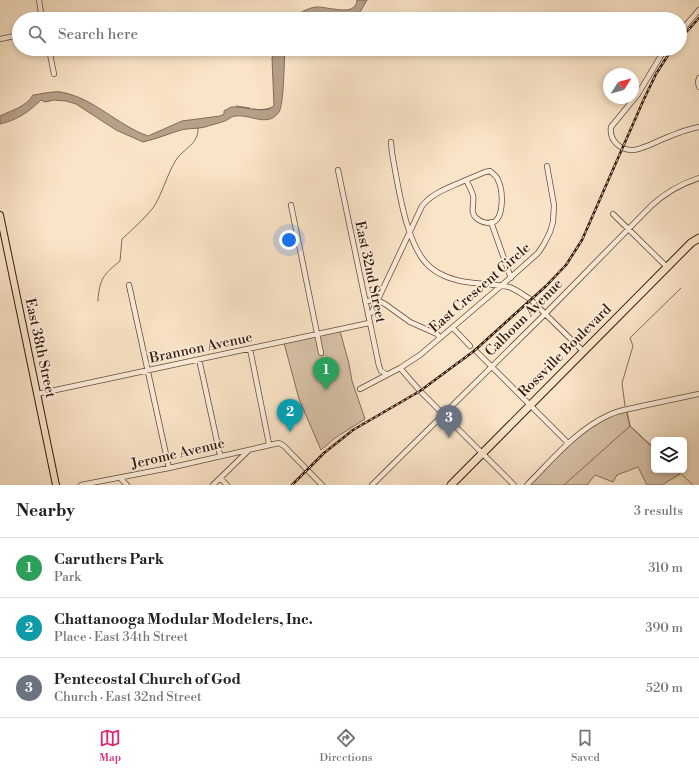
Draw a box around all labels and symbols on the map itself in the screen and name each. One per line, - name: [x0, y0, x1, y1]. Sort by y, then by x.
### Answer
- north arrow: [603, 68, 639, 104]
- street label: East 32nd Street: [350, 219, 390, 325]
- your location: [279, 230, 299, 250]
- street label: East Crescent Circle: [426, 239, 534, 337]
- street label: Calhoun Avenue: [481, 275, 567, 361]
- street label: East 38th Street: [21, 296, 59, 400]
- street label: Rossville Boulevard: [515, 301, 615, 401]
- street label: Brannon Avenue: [147, 328, 254, 368]
- pin: 1: [313, 357, 339, 390]
- pin: 2: [277, 399, 303, 432]
- pin: 3: [436, 405, 462, 438]
- street label: Jerome Avenue: [129, 435, 226, 474]

